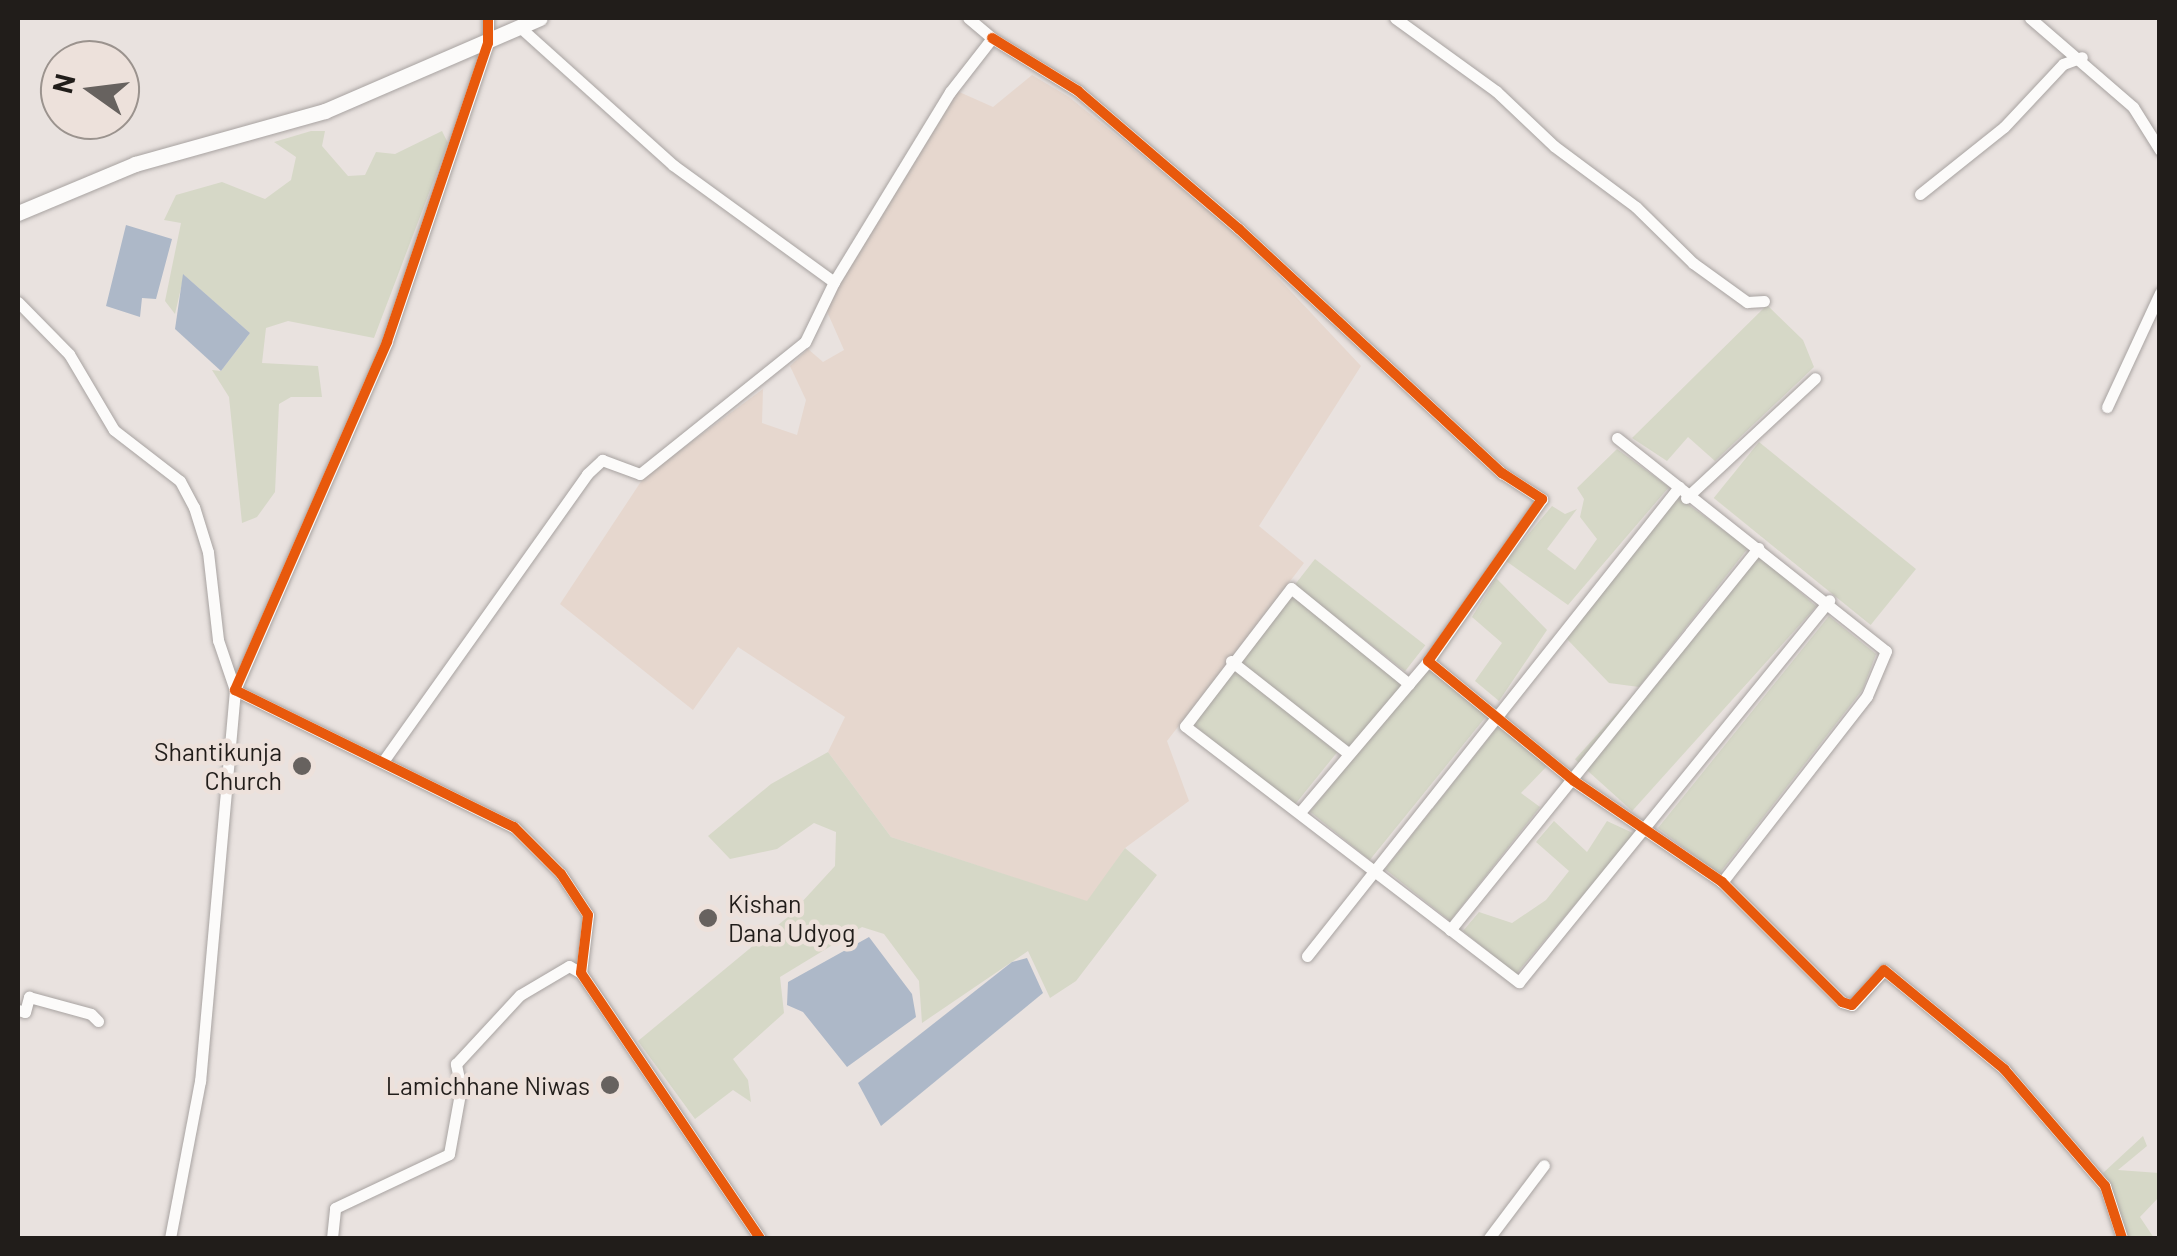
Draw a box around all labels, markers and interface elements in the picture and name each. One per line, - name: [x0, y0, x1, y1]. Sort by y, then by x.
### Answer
- north arrow: [40, 40, 140, 140]
- text: N: [44, 70, 82, 96]
- place label: Shantikunja Church: [154, 737, 282, 796]
- marker: Shantikunja Church: [291, 755, 313, 777]
- place label: Kishan Dana Udyog: [728, 889, 855, 948]
- marker: Kishan Dana Udyog: [697, 907, 719, 929]
- place label: Lamichhane Niwas: [386, 1070, 590, 1100]
- marker: Lamichhane Niwas: [599, 1074, 621, 1096]

